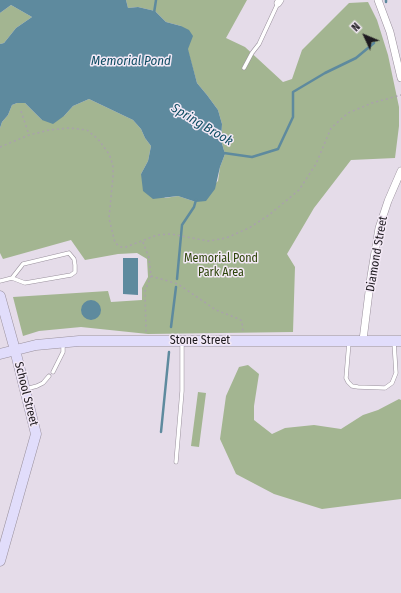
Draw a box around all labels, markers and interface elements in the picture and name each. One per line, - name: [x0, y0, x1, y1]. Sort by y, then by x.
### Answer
- north arrow: [345, 16, 385, 56]
- text: N: [349, 20, 363, 34]
- water label: Memorial Pond: [91, 53, 171, 69]
- water label: Spring Brook: [168, 101, 236, 149]
- street label: Diamond Street: [363, 215, 391, 293]
- park label: Memorial Pond Park Area: [184, 252, 258, 280]
- street label: Stone Street: [170, 334, 230, 348]
- street label: School Street: [11, 360, 41, 428]

